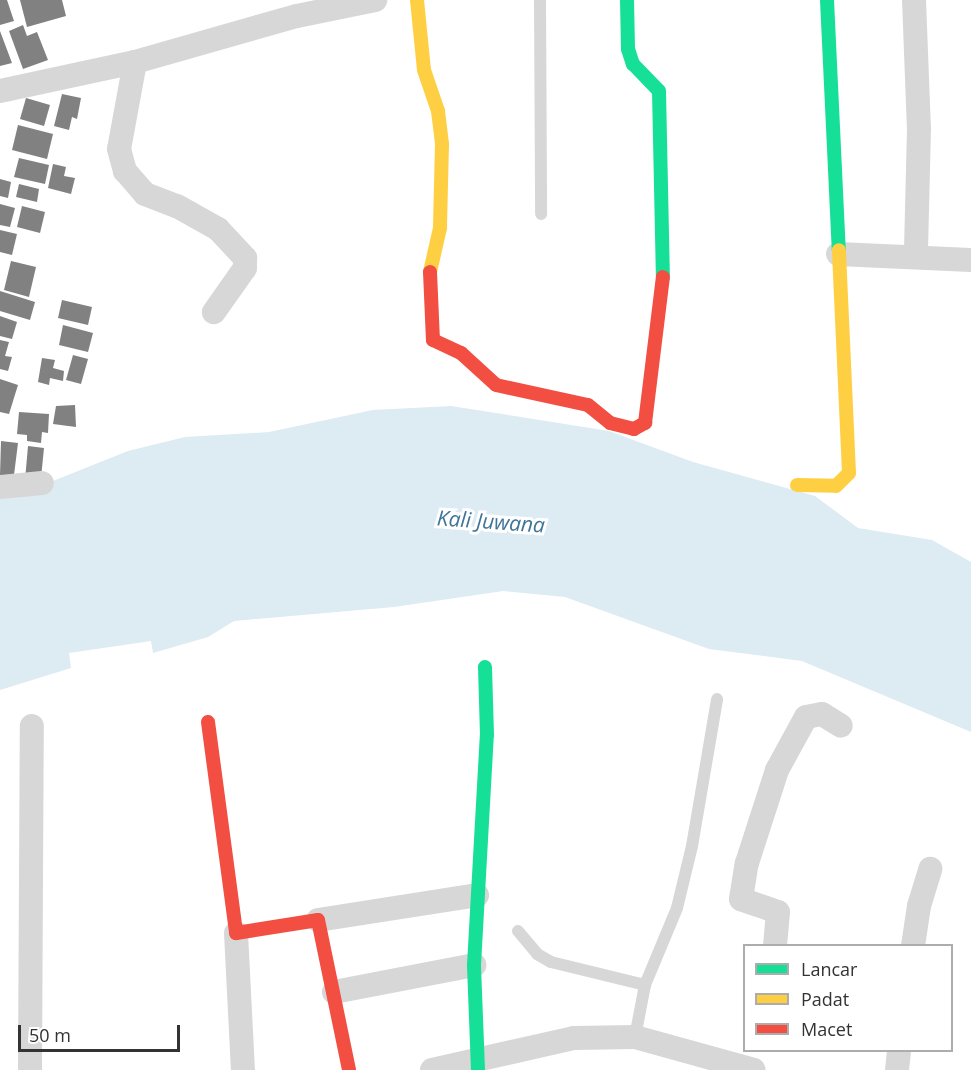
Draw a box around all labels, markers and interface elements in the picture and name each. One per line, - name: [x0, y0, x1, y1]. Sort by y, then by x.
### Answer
- water label: Kali Juwana: [436, 505, 546, 537]
- legend: [743, 944, 953, 1052]
- text: Lancar: [801, 957, 857, 981]
- text: Padat: [801, 987, 849, 1011]
- scale bar: [21, 1013, 183, 1051]
- text: Macet: [801, 1017, 852, 1041]
- text: 50 m: [29, 1023, 71, 1047]

